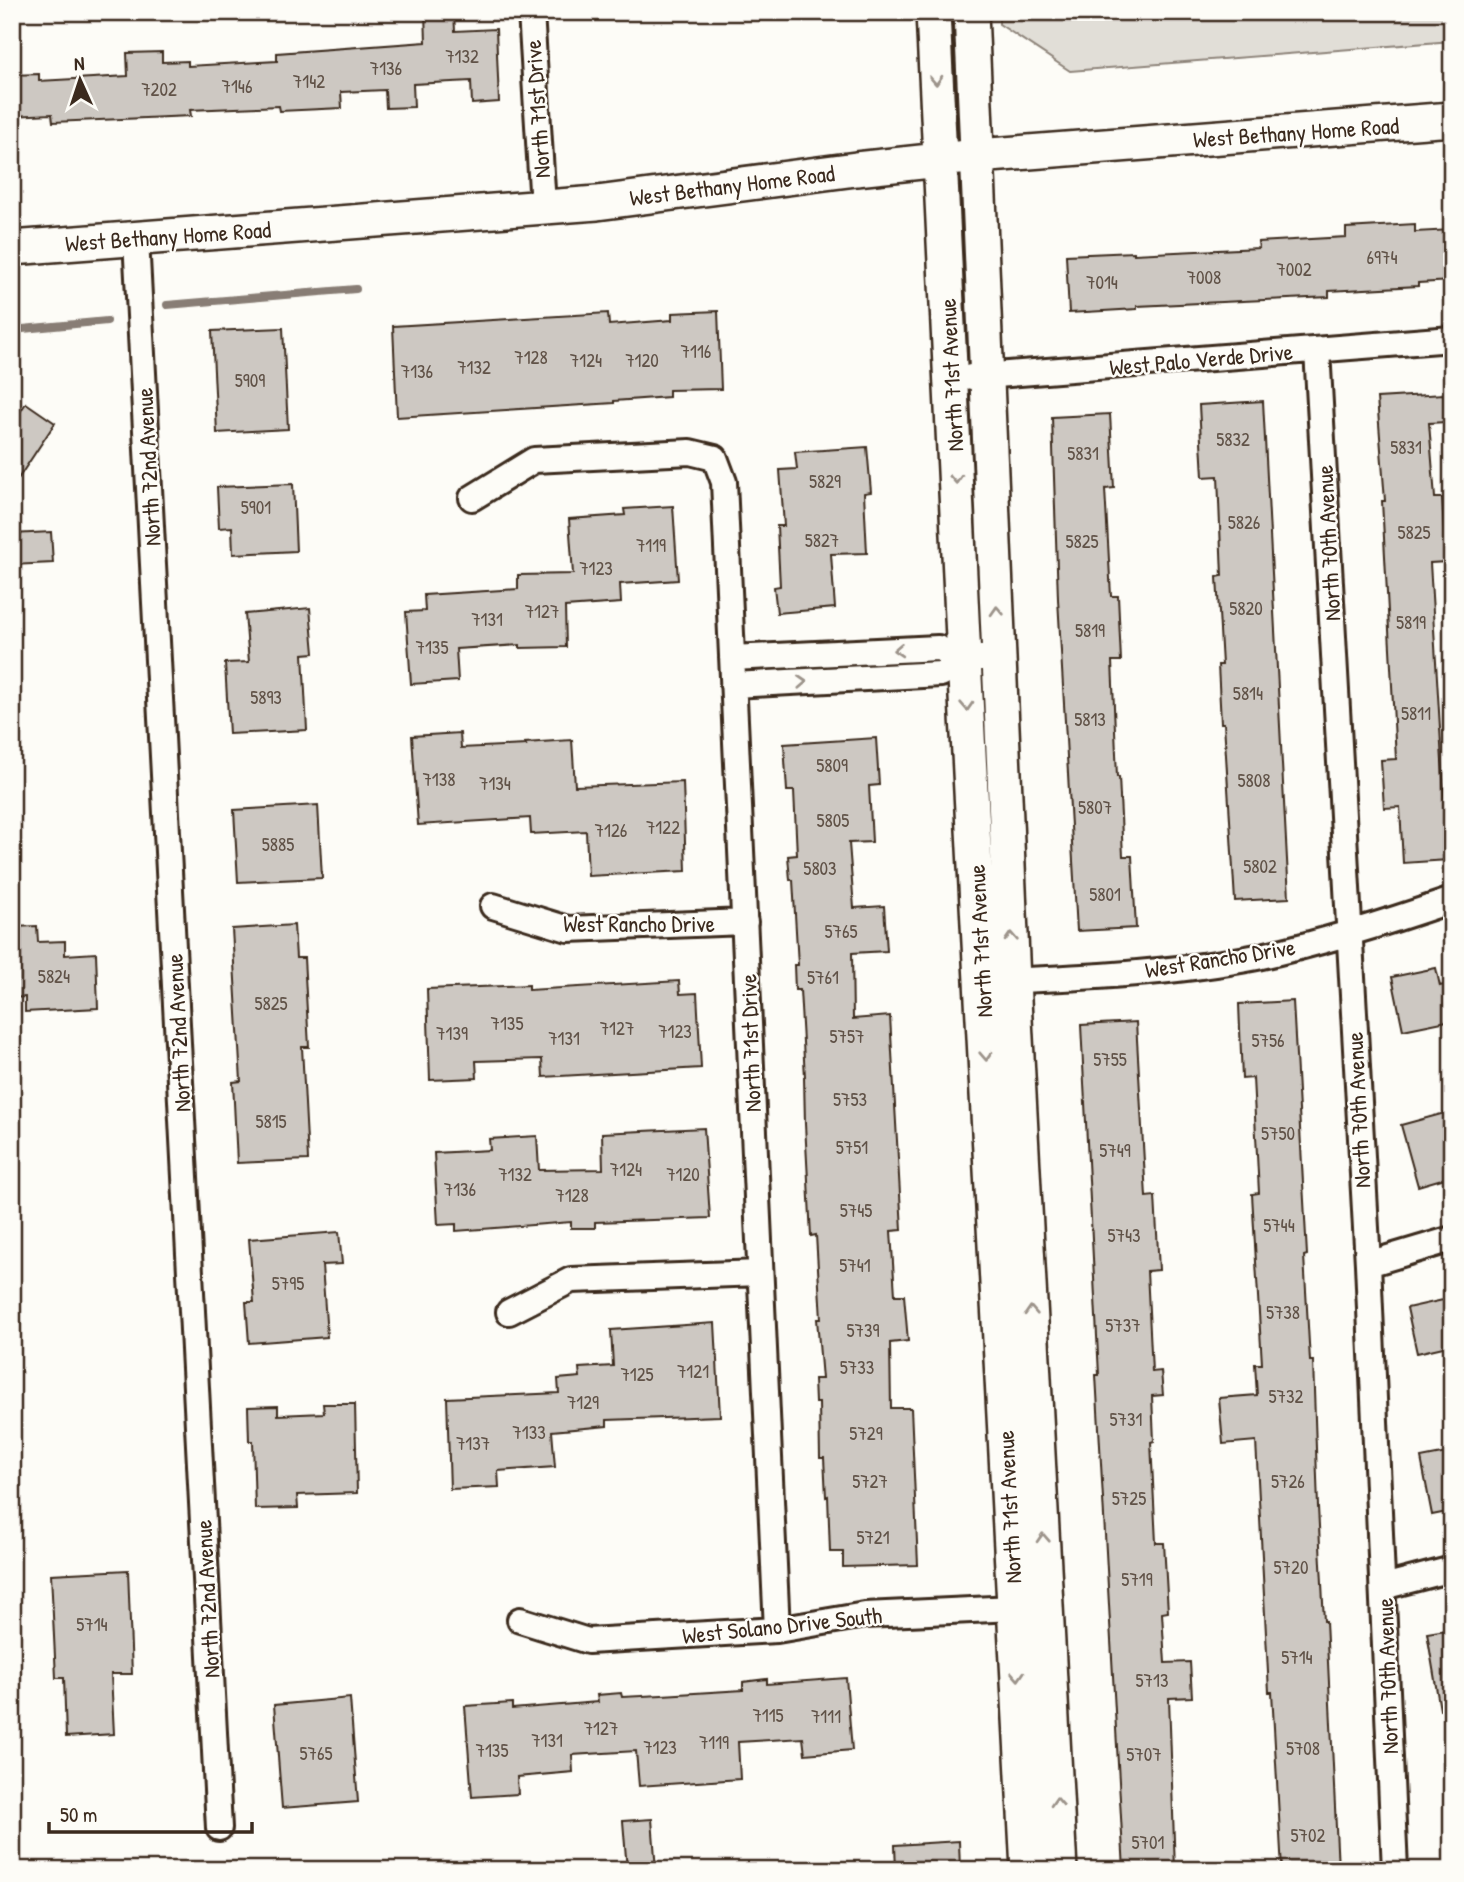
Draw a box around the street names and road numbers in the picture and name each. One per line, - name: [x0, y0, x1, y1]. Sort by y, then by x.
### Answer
- street label: North 71st Drive: [517, 39, 557, 179]
- street label: West Bethany Home Road: [1192, 109, 1400, 155]
- street label: West Bethany Home Road: [628, 157, 836, 213]
- street label: West Bethany Home Road: [64, 213, 272, 259]
- street label: North 71st Avenue: [932, 298, 970, 452]
- street label: West Palo Verde Drive: [1108, 336, 1294, 382]
- street label: North 72nd Avenue: [128, 387, 168, 547]
- street label: North 70th Avenue: [1308, 464, 1348, 622]
- street label: North 71st Avenue: [961, 864, 999, 1018]
- street label: West Rancho Drive: [563, 908, 715, 939]
- street label: West Rancho Drive: [1143, 931, 1297, 985]
- street label: North 72nd Avenue: [158, 953, 198, 1113]
- street label: North 71st Drive: [732, 973, 768, 1113]
- street label: North 70th Avenue: [1338, 1031, 1378, 1189]
- street label: North 71st Avenue: [990, 1430, 1028, 1584]
- street label: North 72nd Avenue: [187, 1519, 227, 1679]
- street label: North 70th Avenue: [1369, 1597, 1405, 1755]
- street label: West Solano Drive South: [681, 1599, 884, 1651]

